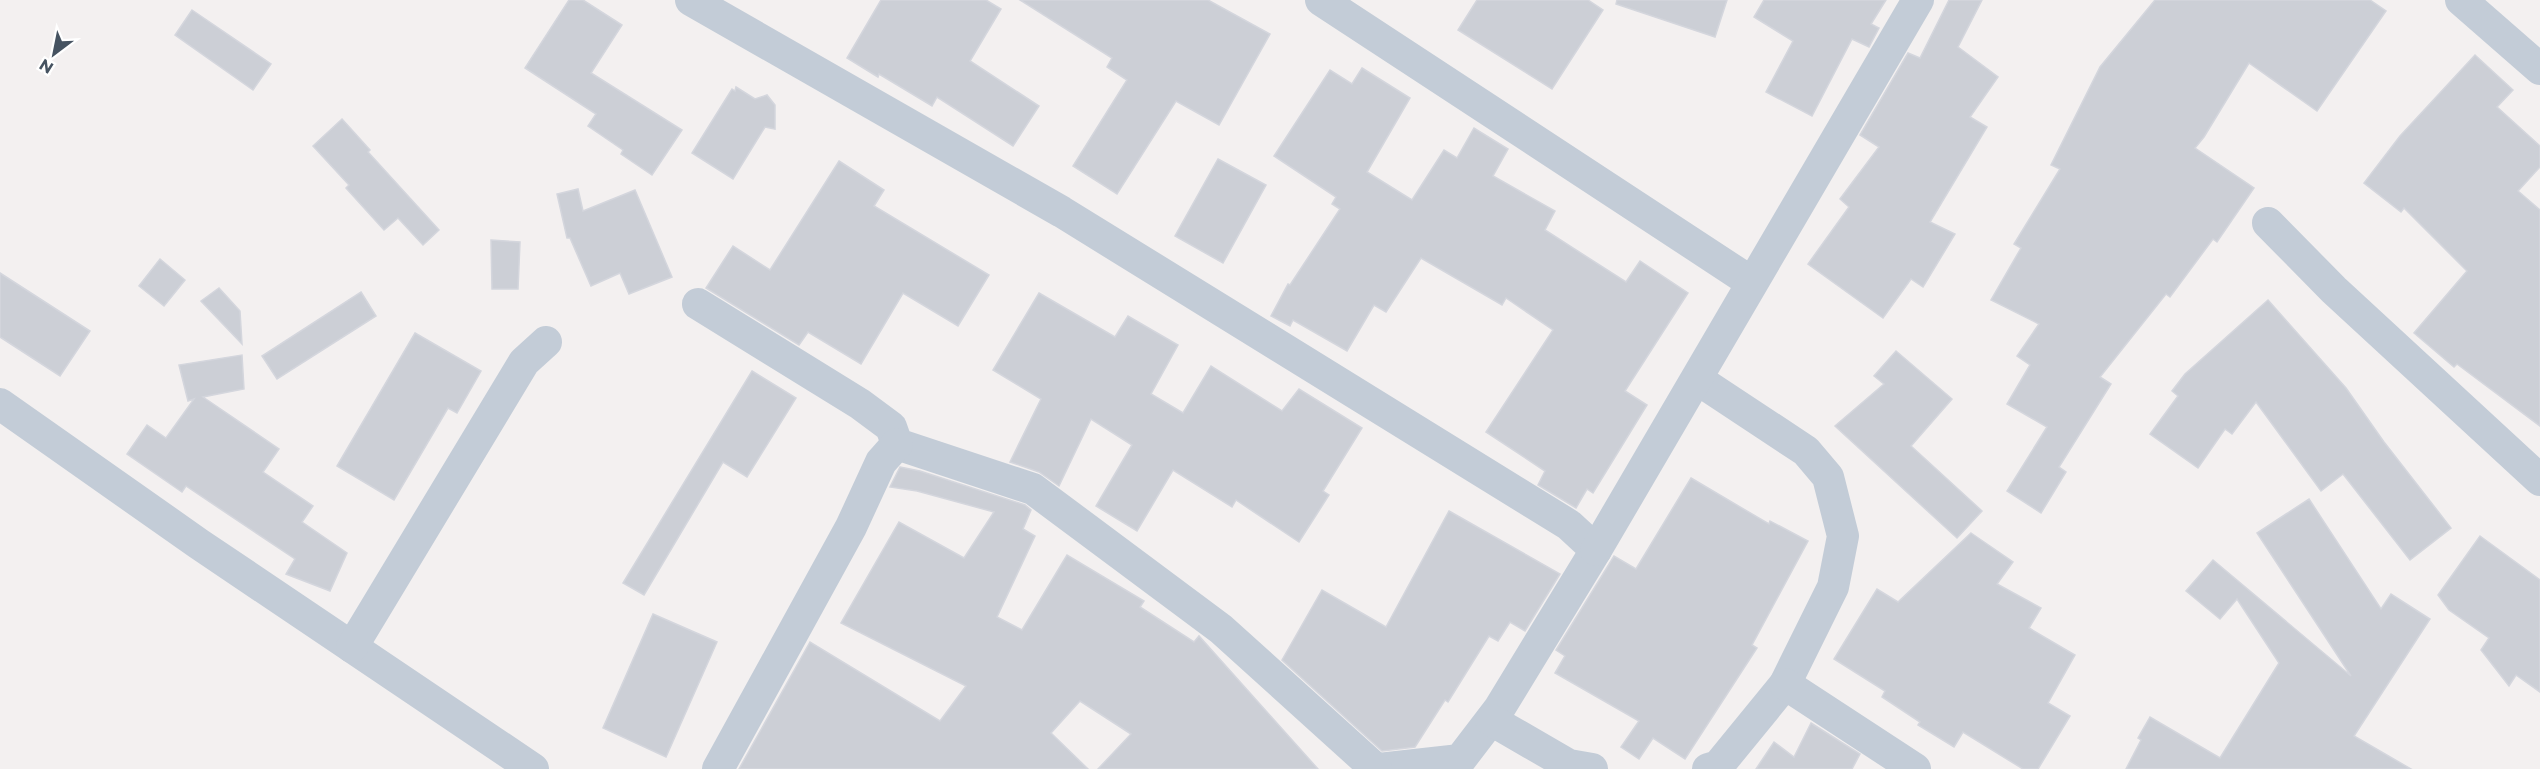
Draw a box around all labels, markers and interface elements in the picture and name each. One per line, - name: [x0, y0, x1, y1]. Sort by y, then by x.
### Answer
- north arrow: [24, 24, 84, 84]
- text: N: [36, 55, 57, 78]

